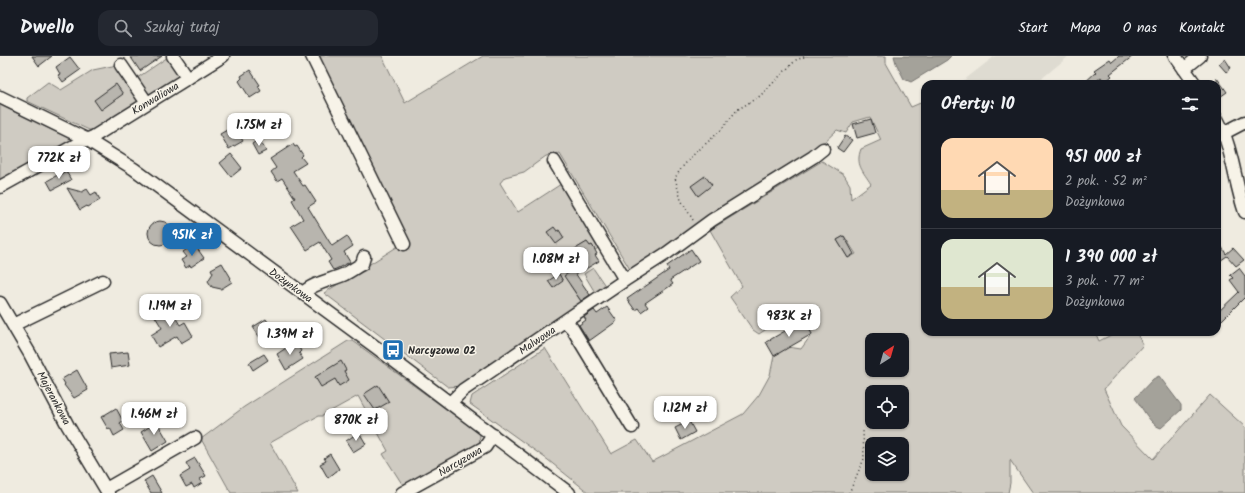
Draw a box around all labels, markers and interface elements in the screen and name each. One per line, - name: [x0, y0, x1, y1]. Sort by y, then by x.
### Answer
- search box: [98, 10, 378, 46]
- text: Dwello: [20, 13, 74, 43]
- text: Szukaj tutaj: [144, 16, 220, 40]
- icon: search: [112, 17, 134, 39]
- text: Start: [1018, 17, 1048, 39]
- text: Mapa: [1070, 17, 1101, 39]
- text: O nas: [1123, 17, 1157, 39]
- text: Kontakt: [1179, 17, 1225, 39]
- street label: Konwaliowa: [128, 78, 183, 120]
- text: Oferty: 10: [941, 91, 1014, 118]
- icon: filters: [1179, 93, 1201, 115]
- pin: 1.75M zł: [218, 113, 300, 147]
- text: 1.75M zł: [236, 115, 282, 136]
- text: 951 000 zł: [1065, 144, 1141, 171]
- pin: 772K zł: [22, 146, 96, 180]
- text: 772K zł: [37, 148, 81, 169]
- icon: home: [973, 154, 1021, 202]
- text: 2 pok. · 52 m²: [1065, 171, 1147, 192]
- text: Dożynkowa: [1065, 192, 1125, 213]
- pin: 951K zł: [155, 223, 229, 257]
- text: 951K zł: [171, 225, 213, 246]
- text: 1 390 000 zł: [1065, 244, 1157, 271]
- pin: 1.08M zł: [515, 247, 597, 281]
- text: 1.08M zł: [532, 249, 580, 270]
- icon: home: [973, 255, 1021, 303]
- street label: Dożynkowa: [265, 264, 316, 308]
- text: 3 pok. · 77 m²: [1065, 271, 1144, 292]
- text: Dożynkowa: [1065, 292, 1125, 313]
- pin: 1.19M zł: [129, 294, 211, 328]
- text: 1.19M zł: [148, 296, 192, 317]
- pin: 983K zł: [752, 304, 826, 338]
- text: 983K zł: [766, 306, 812, 327]
- pin: 1.39M zł: [249, 322, 331, 356]
- street label: Malwowa: [515, 322, 560, 360]
- text: 1.39M zł: [267, 324, 313, 345]
- north arrow: [865, 333, 909, 377]
- map controls: [865, 333, 909, 481]
- bus stop icon: Narcyzowa 02: [380, 337, 406, 363]
- place label: Narcyzowa 02: [408, 342, 476, 360]
- street label: Majerankowa: [31, 368, 75, 429]
- button: locate: [865, 385, 909, 429]
- pin: 1.12M zł: [644, 396, 726, 430]
- text: 1.12M zł: [663, 398, 707, 419]
- pin: 1.46M zł: [113, 402, 195, 436]
- text: 1.46M zł: [130, 404, 178, 425]
- pin: 870K zł: [319, 408, 393, 442]
- text: 870K zł: [334, 410, 378, 431]
- button: layers: [865, 437, 909, 481]
- street label: Narcyzowa: [435, 442, 486, 482]

